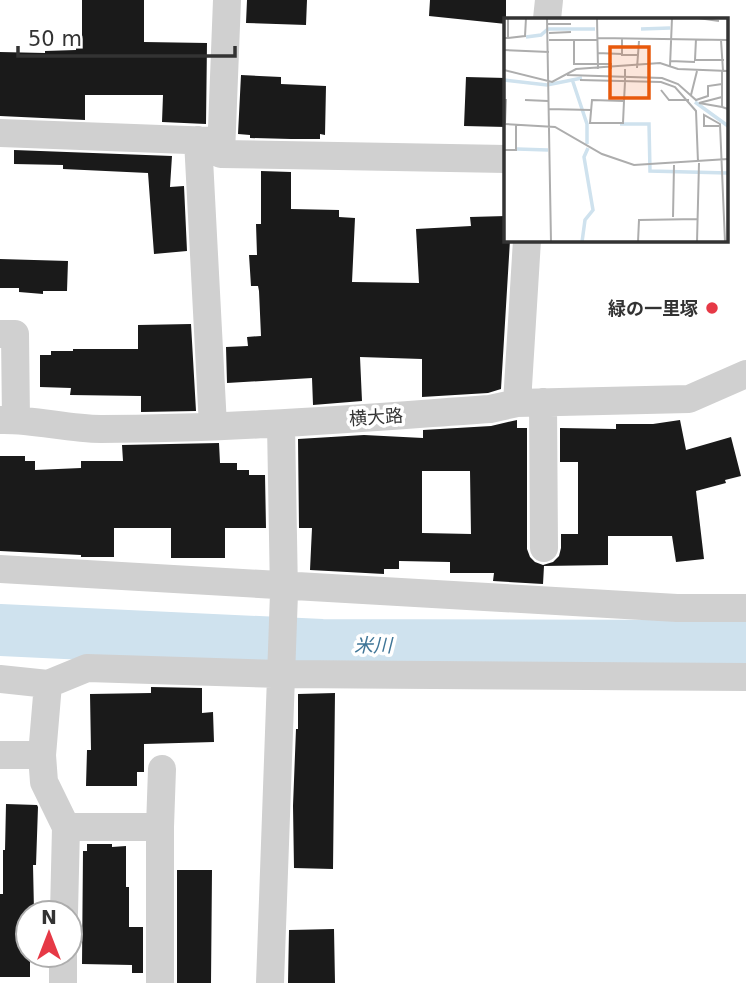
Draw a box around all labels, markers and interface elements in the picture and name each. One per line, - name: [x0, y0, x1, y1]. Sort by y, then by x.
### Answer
- scale bar: [18, 14, 234, 58]
- inset map: [504, 18, 728, 242]
- text: 50 m: [28, 27, 82, 51]
- place label: 緑の一里塚: [608, 298, 698, 319]
- marker: 緑の一里塚: [704, 300, 720, 316]
- street label: 横大路: [348, 405, 404, 429]
- water label: 米川: [354, 634, 394, 656]
- north arrow: [14, 899, 84, 969]
- text: N: [41, 906, 57, 928]

